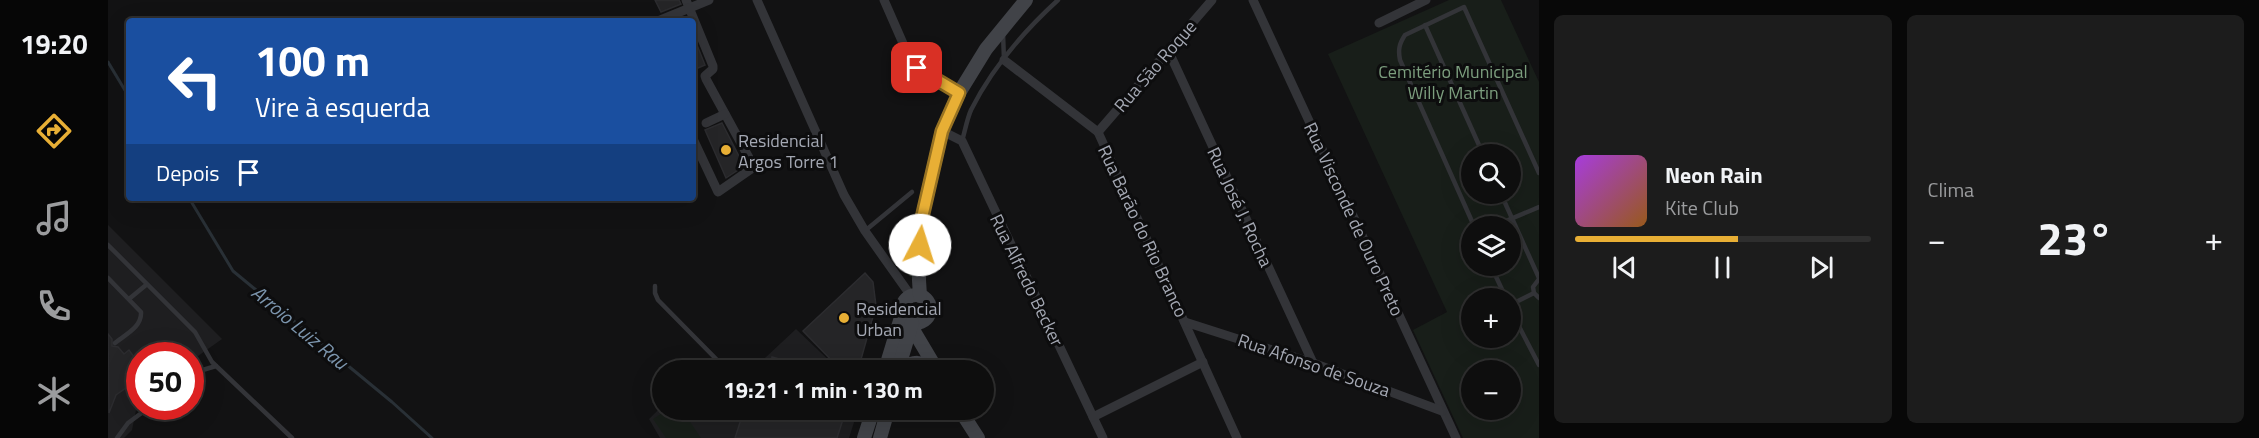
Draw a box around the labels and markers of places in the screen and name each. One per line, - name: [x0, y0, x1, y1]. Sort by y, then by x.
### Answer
- pin: [891, 42, 942, 93]
- place label: Residencial Argos Torre 1: [738, 127, 839, 175]
- marker: Residencial Argos Torre 1: [719, 143, 733, 157]
- place label: Residencial Urban: [856, 295, 942, 343]
- marker: Residencial Urban: [837, 311, 851, 325]

